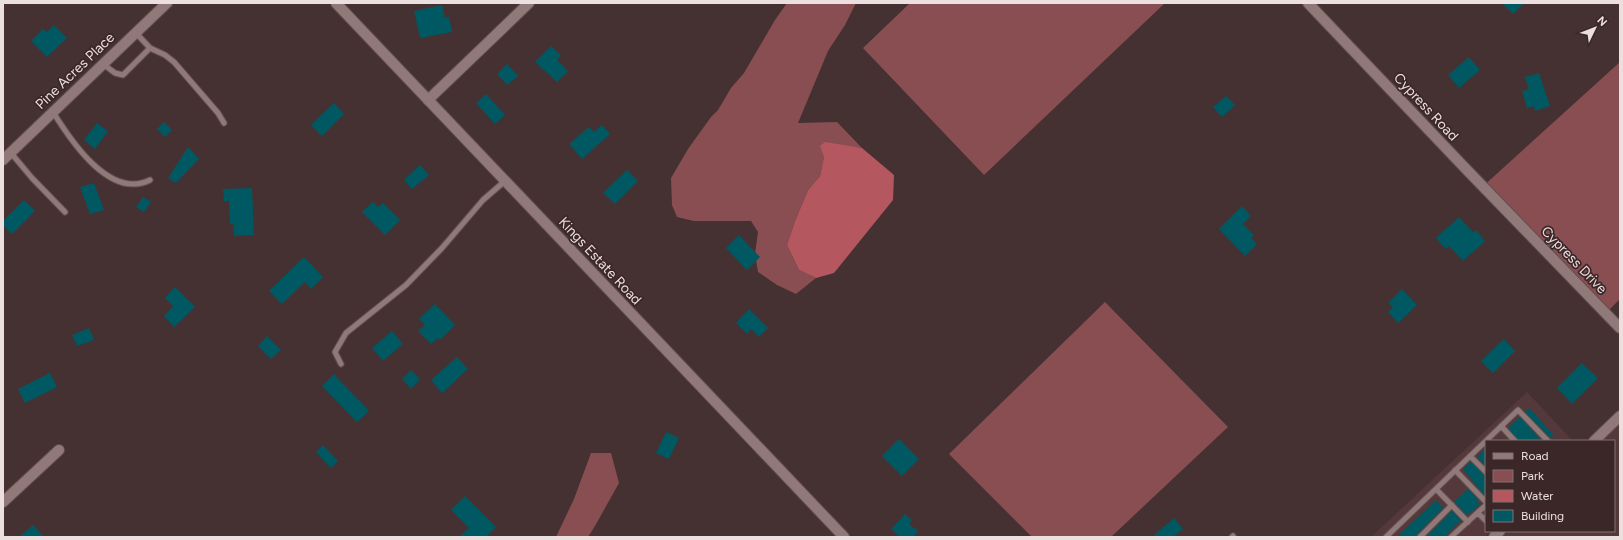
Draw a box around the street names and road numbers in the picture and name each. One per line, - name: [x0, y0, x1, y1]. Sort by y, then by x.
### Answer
- street label: Pine Acres Place: [32, 29, 118, 113]
- street label: Cypress Road: [1390, 69, 1462, 145]
- street label: Kings Estate Road: [555, 214, 645, 308]
- street label: Cypress Drive: [1538, 223, 1611, 297]

